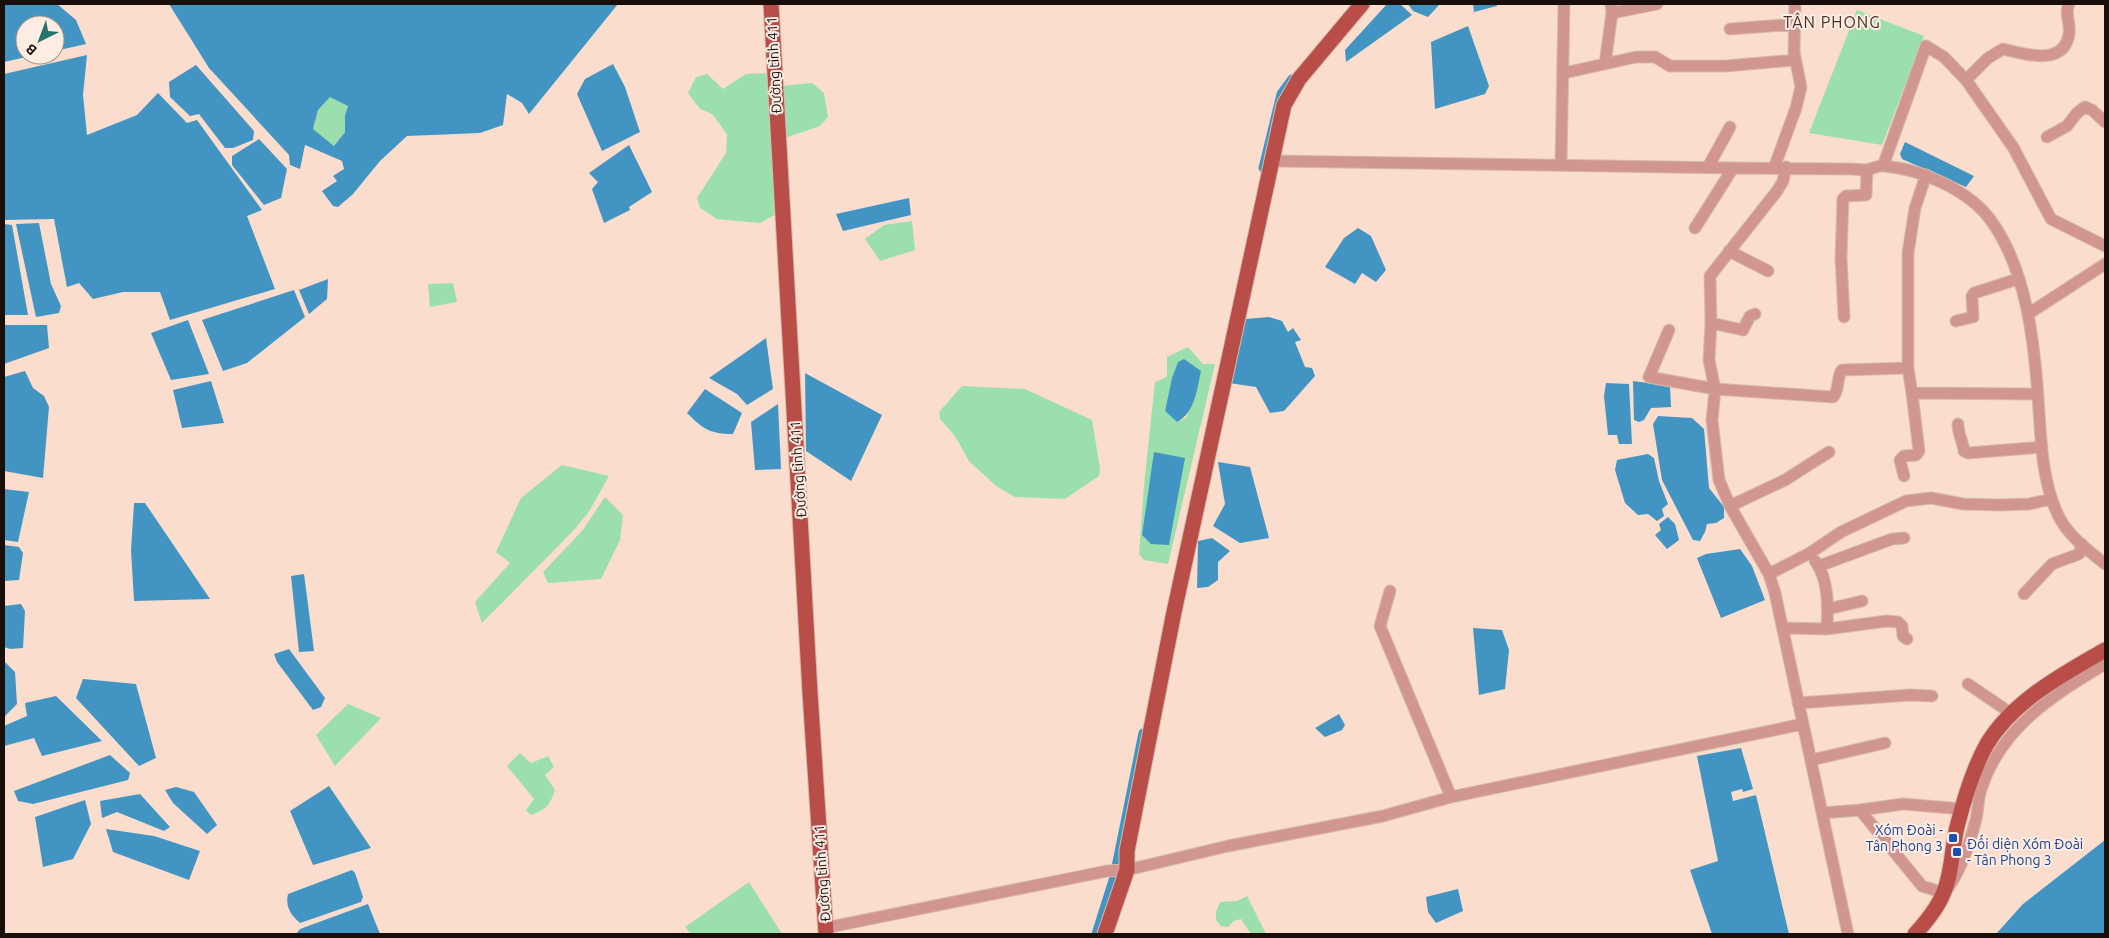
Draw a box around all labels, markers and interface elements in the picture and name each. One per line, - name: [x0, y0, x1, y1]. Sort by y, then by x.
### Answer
- district label: TÂN PHONG: [1783, 12, 1881, 31]
- north arrow: [15, 15, 65, 65]
- street label: Đường tỉnh 411: [763, 16, 785, 114]
- text: B: [22, 41, 40, 59]
- street label: Đường tỉnh 411: [787, 420, 809, 518]
- place label: Xóm Đoài - Tân Phong 3: [1866, 822, 1943, 854]
- street label: Đường tỉnh 411: [811, 824, 833, 922]
- marker: Xóm Đoài - Tân Phong 3: [1947, 832, 1959, 844]
- place label: Đối diện Xóm Đoài - Tân Phong 3: [1967, 834, 2083, 868]
- marker: Đối diện Xóm Đoài - Tân Phong 3: [1951, 846, 1963, 858]

